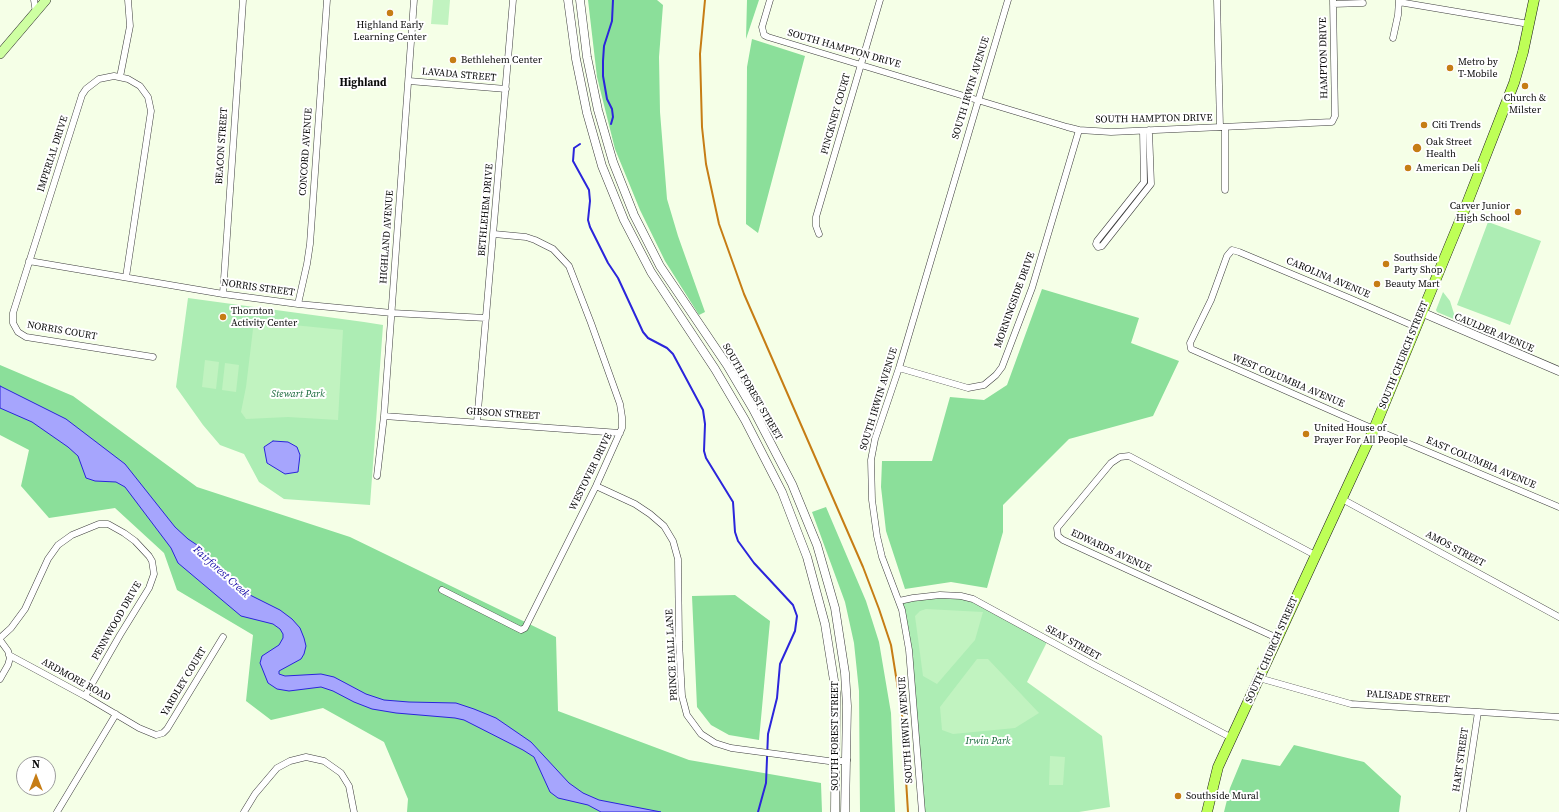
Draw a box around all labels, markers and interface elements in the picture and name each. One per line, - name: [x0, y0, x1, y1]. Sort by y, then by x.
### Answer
- marker: Highland Early Learning Center: [385, 8, 395, 18]
- street label: HAMPTON DRIVE: [1317, 17, 1331, 99]
- place label: Highland Early Learning Center: [354, 19, 426, 42]
- street label: SOUTH HAMPTON DRIVE: [786, 27, 902, 71]
- street label: SOUTH IRWIN AVENUE: [950, 35, 992, 141]
- place label: Bethlehem Center: [461, 54, 542, 66]
- marker: Bethlehem Center: [448, 55, 458, 65]
- place label: Metro by T-Mobile: [1458, 56, 1498, 80]
- marker: Metro by T-Mobile: [1445, 63, 1455, 73]
- street label: LAVADA STREET: [421, 66, 497, 84]
- street label: PINCKNEY COURT: [819, 72, 853, 156]
- district label: Highland: [339, 76, 387, 90]
- marker: Church & Milster: [1520, 81, 1530, 91]
- place label: Church & Milster: [1504, 92, 1546, 116]
- street label: BEACON STREET: [213, 107, 231, 185]
- street label: CONCORD AVENUE: [297, 108, 315, 196]
- street label: SOUTH HAMPTON DRIVE: [1095, 112, 1213, 126]
- street label: IMPERIAL DRIVE: [35, 114, 71, 194]
- place label: Citi Trends: [1432, 119, 1481, 131]
- marker: Citi Trends: [1419, 120, 1429, 130]
- place label: Oak Street Health: [1426, 136, 1472, 160]
- marker: Oak Street Health: [1411, 142, 1423, 154]
- place label: American Deli: [1416, 162, 1480, 174]
- street label: BETHLEHEM DRIVE: [476, 163, 496, 257]
- marker: American Deli: [1403, 163, 1413, 173]
- street label: HIGHLAND AVENUE: [378, 190, 396, 284]
- place label: Carver Junior High School: [1450, 200, 1510, 224]
- marker: Carver Junior High School: [1513, 207, 1523, 217]
- street label: MORNINGSIDE DRIVE: [992, 251, 1038, 349]
- place label: Southside Party Shop: [1394, 252, 1442, 276]
- street label: CAROLINA AVENUE: [1284, 255, 1372, 301]
- marker: Southside Party Shop: [1381, 259, 1391, 269]
- street label: NORRIS STREET: [221, 277, 295, 299]
- place label: Beauty Mart: [1385, 278, 1439, 290]
- marker: Beauty Mart: [1372, 279, 1382, 289]
- street label: SOUTH CHURCH STREET: [1377, 299, 1431, 411]
- place label: Thornton Activity Center: [231, 305, 297, 328]
- street label: CAULDER AVENUE: [1452, 311, 1536, 355]
- marker: Thornton Activity Center: [218, 312, 228, 322]
- street label: NORRIS COURT: [26, 319, 98, 343]
- street label: SOUTH FOREST STREET: [719, 342, 785, 442]
- street label: SOUTH IRWIN AVENUE: [858, 346, 900, 452]
- street label: WEST COLUMBIA AVENUE: [1230, 352, 1346, 410]
- park label: Stewart Park: [271, 388, 325, 400]
- street label: GIBSON STREET: [466, 405, 540, 423]
- place label: United House of Prayer For All People: [1314, 422, 1408, 446]
- marker: United House of Prayer For All People: [1301, 429, 1311, 439]
- street label: WESTOVER DRIVE: [567, 431, 615, 513]
- street label: EAST COLUMBIA AVENUE: [1424, 434, 1538, 492]
- street label: EDWARDS AVENUE: [1069, 527, 1153, 575]
- street label: AMOS STREET: [1423, 528, 1487, 570]
- water label: Fairforest Creek: [190, 543, 252, 601]
- street label: PENNWOOD DRIVE: [90, 579, 144, 663]
- street label: SOUTH CHURCH STREET: [1243, 595, 1301, 705]
- street label: PRINCE HALL LANE: [664, 609, 680, 701]
- street label: SEAY STREET: [1043, 623, 1103, 663]
- street label: YARDLEY COURT: [159, 645, 209, 719]
- street label: ARDMORE ROAD: [39, 656, 113, 704]
- street label: SOUTH IRWIN AVENUE: [896, 676, 916, 784]
- street label: SOUTH FOREST STREET: [829, 681, 841, 791]
- street label: PALISADE STREET: [1366, 688, 1450, 706]
- street label: HART STREET: [1451, 727, 1471, 793]
- park label: Irwin Park: [966, 735, 1010, 747]
- north arrow: [16, 756, 56, 796]
- text: N: [32, 757, 40, 772]
- place label: Southside Mural: [1186, 790, 1259, 802]
- marker: Southside Mural: [1173, 791, 1183, 801]

